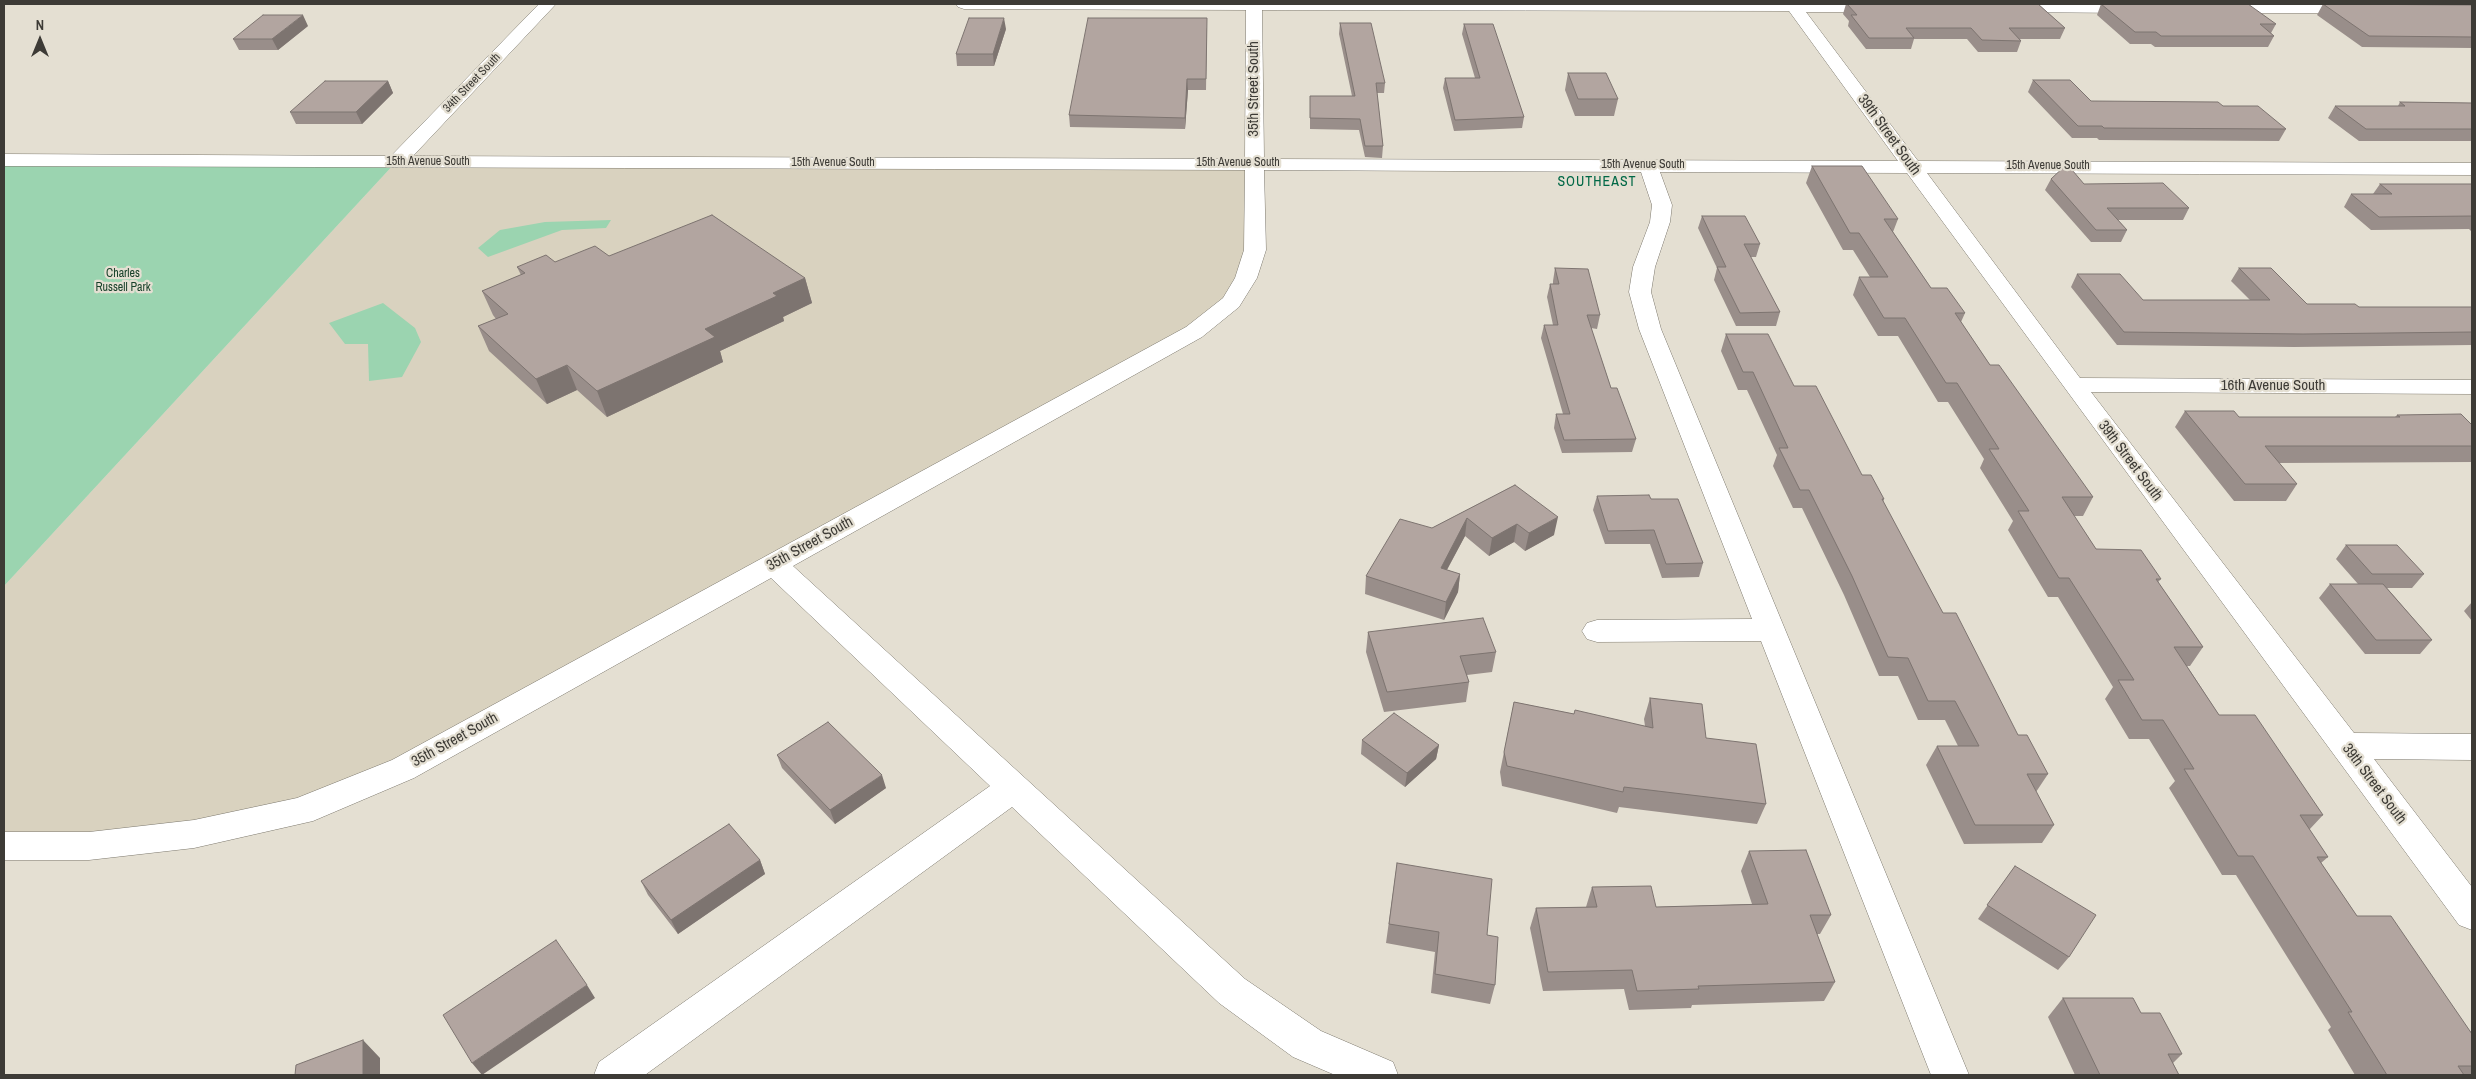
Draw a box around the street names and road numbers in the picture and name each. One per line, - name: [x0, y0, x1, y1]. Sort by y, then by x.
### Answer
- street label: 35th Street South: [1245, 41, 1263, 137]
- street label: 34th Street South: [440, 50, 504, 116]
- street label: 39th Street South: [1854, 91, 1924, 179]
- street label: 15th Avenue South: [386, 155, 470, 169]
- street label: 15th Avenue South: [791, 156, 875, 170]
- street label: 15th Avenue South: [1196, 156, 1280, 170]
- street label: 15th Avenue South: [1601, 158, 1685, 172]
- street label: 15th Avenue South: [2006, 159, 2090, 173]
- street label: 16th Avenue South: [2221, 377, 2325, 395]
- street label: 39th Street South: [2094, 417, 2166, 505]
- street label: 35th Street South: [764, 513, 856, 575]
- street label: 35th Street South: [409, 709, 501, 771]
- street label: 39th Street South: [2338, 740, 2410, 828]

